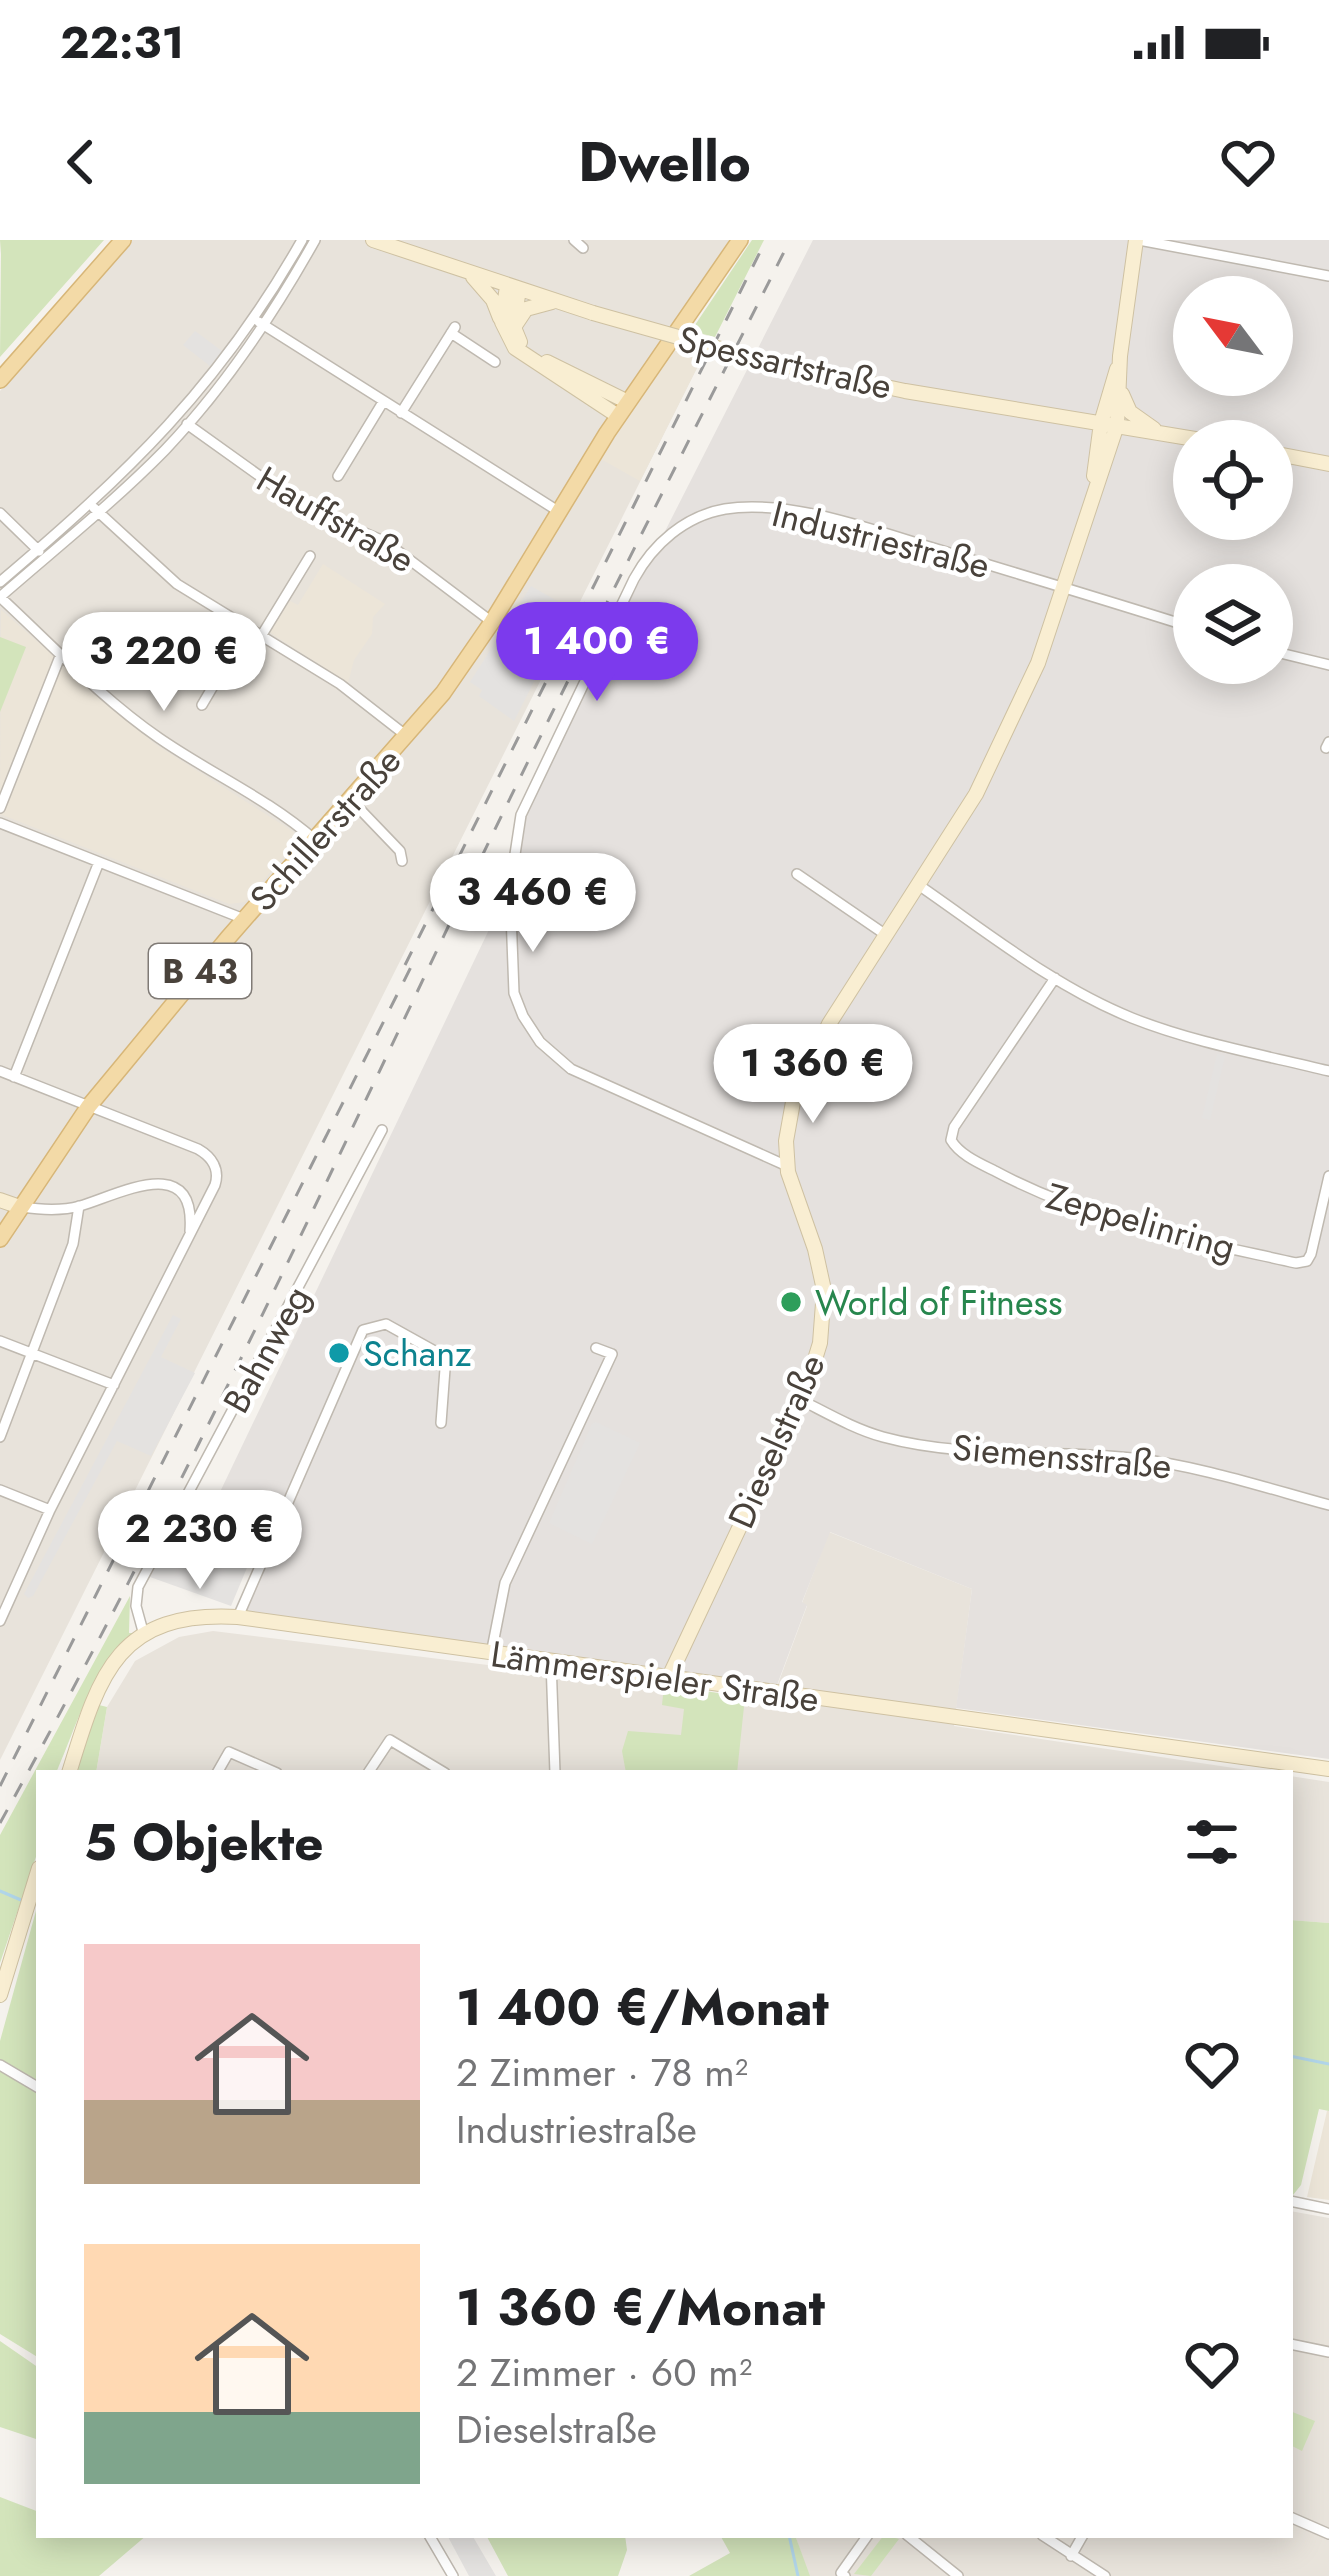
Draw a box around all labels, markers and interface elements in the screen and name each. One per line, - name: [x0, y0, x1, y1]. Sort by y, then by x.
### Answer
- text: 22:31: [60, 10, 184, 75]
- text: Dwello: [578, 123, 751, 201]
- icon: back: [48, 129, 114, 195]
- icon: heart: [1215, 129, 1281, 195]
- north arrow: [1173, 276, 1293, 396]
- map controls: [1173, 276, 1293, 684]
- street label: Spessartstraße: [673, 312, 897, 412]
- button: locate: [1173, 420, 1293, 540]
- street label: Hauffstraße: [248, 453, 424, 585]
- street label: Industriestraße: [767, 487, 995, 591]
- button: layers: [1173, 564, 1293, 684]
- pin: 1 400 €: [486, 602, 708, 704]
- pin: 3 220 €: [53, 612, 275, 714]
- text: 1 400 €: [523, 612, 671, 669]
- text: 3 220 €: [89, 622, 239, 679]
- street label: Schillerstraße: [237, 736, 413, 922]
- pin: 3 460 €: [422, 853, 644, 955]
- text: 3 460 €: [457, 863, 609, 920]
- road number: B 43: [149, 944, 251, 998]
- pin: 1 360 €: [702, 1024, 924, 1126]
- text: 1 360 €: [741, 1034, 885, 1091]
- street label: Zeppelinring: [1040, 1169, 1242, 1273]
- street label: Bahnweg: [210, 1276, 322, 1422]
- place label: World of Fitness: [815, 1276, 1063, 1328]
- marker: World of Fitness: [778, 1289, 804, 1315]
- place label: Schanz: [363, 1327, 472, 1379]
- marker: Schanz: [326, 1340, 352, 1366]
- street label: Dieselstraße: [715, 1346, 837, 1536]
- street label: Siemensstraße: [950, 1421, 1174, 1491]
- pin: 2 230 €: [89, 1490, 311, 1592]
- text: 2 230 €: [125, 1500, 275, 1557]
- street label: Lämmerspieler Straße: [488, 1627, 822, 1725]
- text: 5 Objekte: [84, 1805, 324, 1879]
- icon: filters: [1179, 1809, 1245, 1875]
- text: 1 400 €/Monat: [456, 1970, 829, 2044]
- icon: home: [180, 1992, 324, 2136]
- icon: heart: [1179, 2031, 1245, 2097]
- text: 2 Zimmer · 78 m²: [456, 2044, 748, 2101]
- text: Industriestraße: [456, 2101, 697, 2158]
- text: 1 360 €/Monat: [456, 2270, 825, 2344]
- icon: home: [180, 2292, 324, 2436]
- icon: heart: [1179, 2331, 1245, 2397]
- text: 2 Zimmer · 60 m²: [456, 2344, 752, 2401]
- text: Dieselstraße: [456, 2401, 657, 2458]

